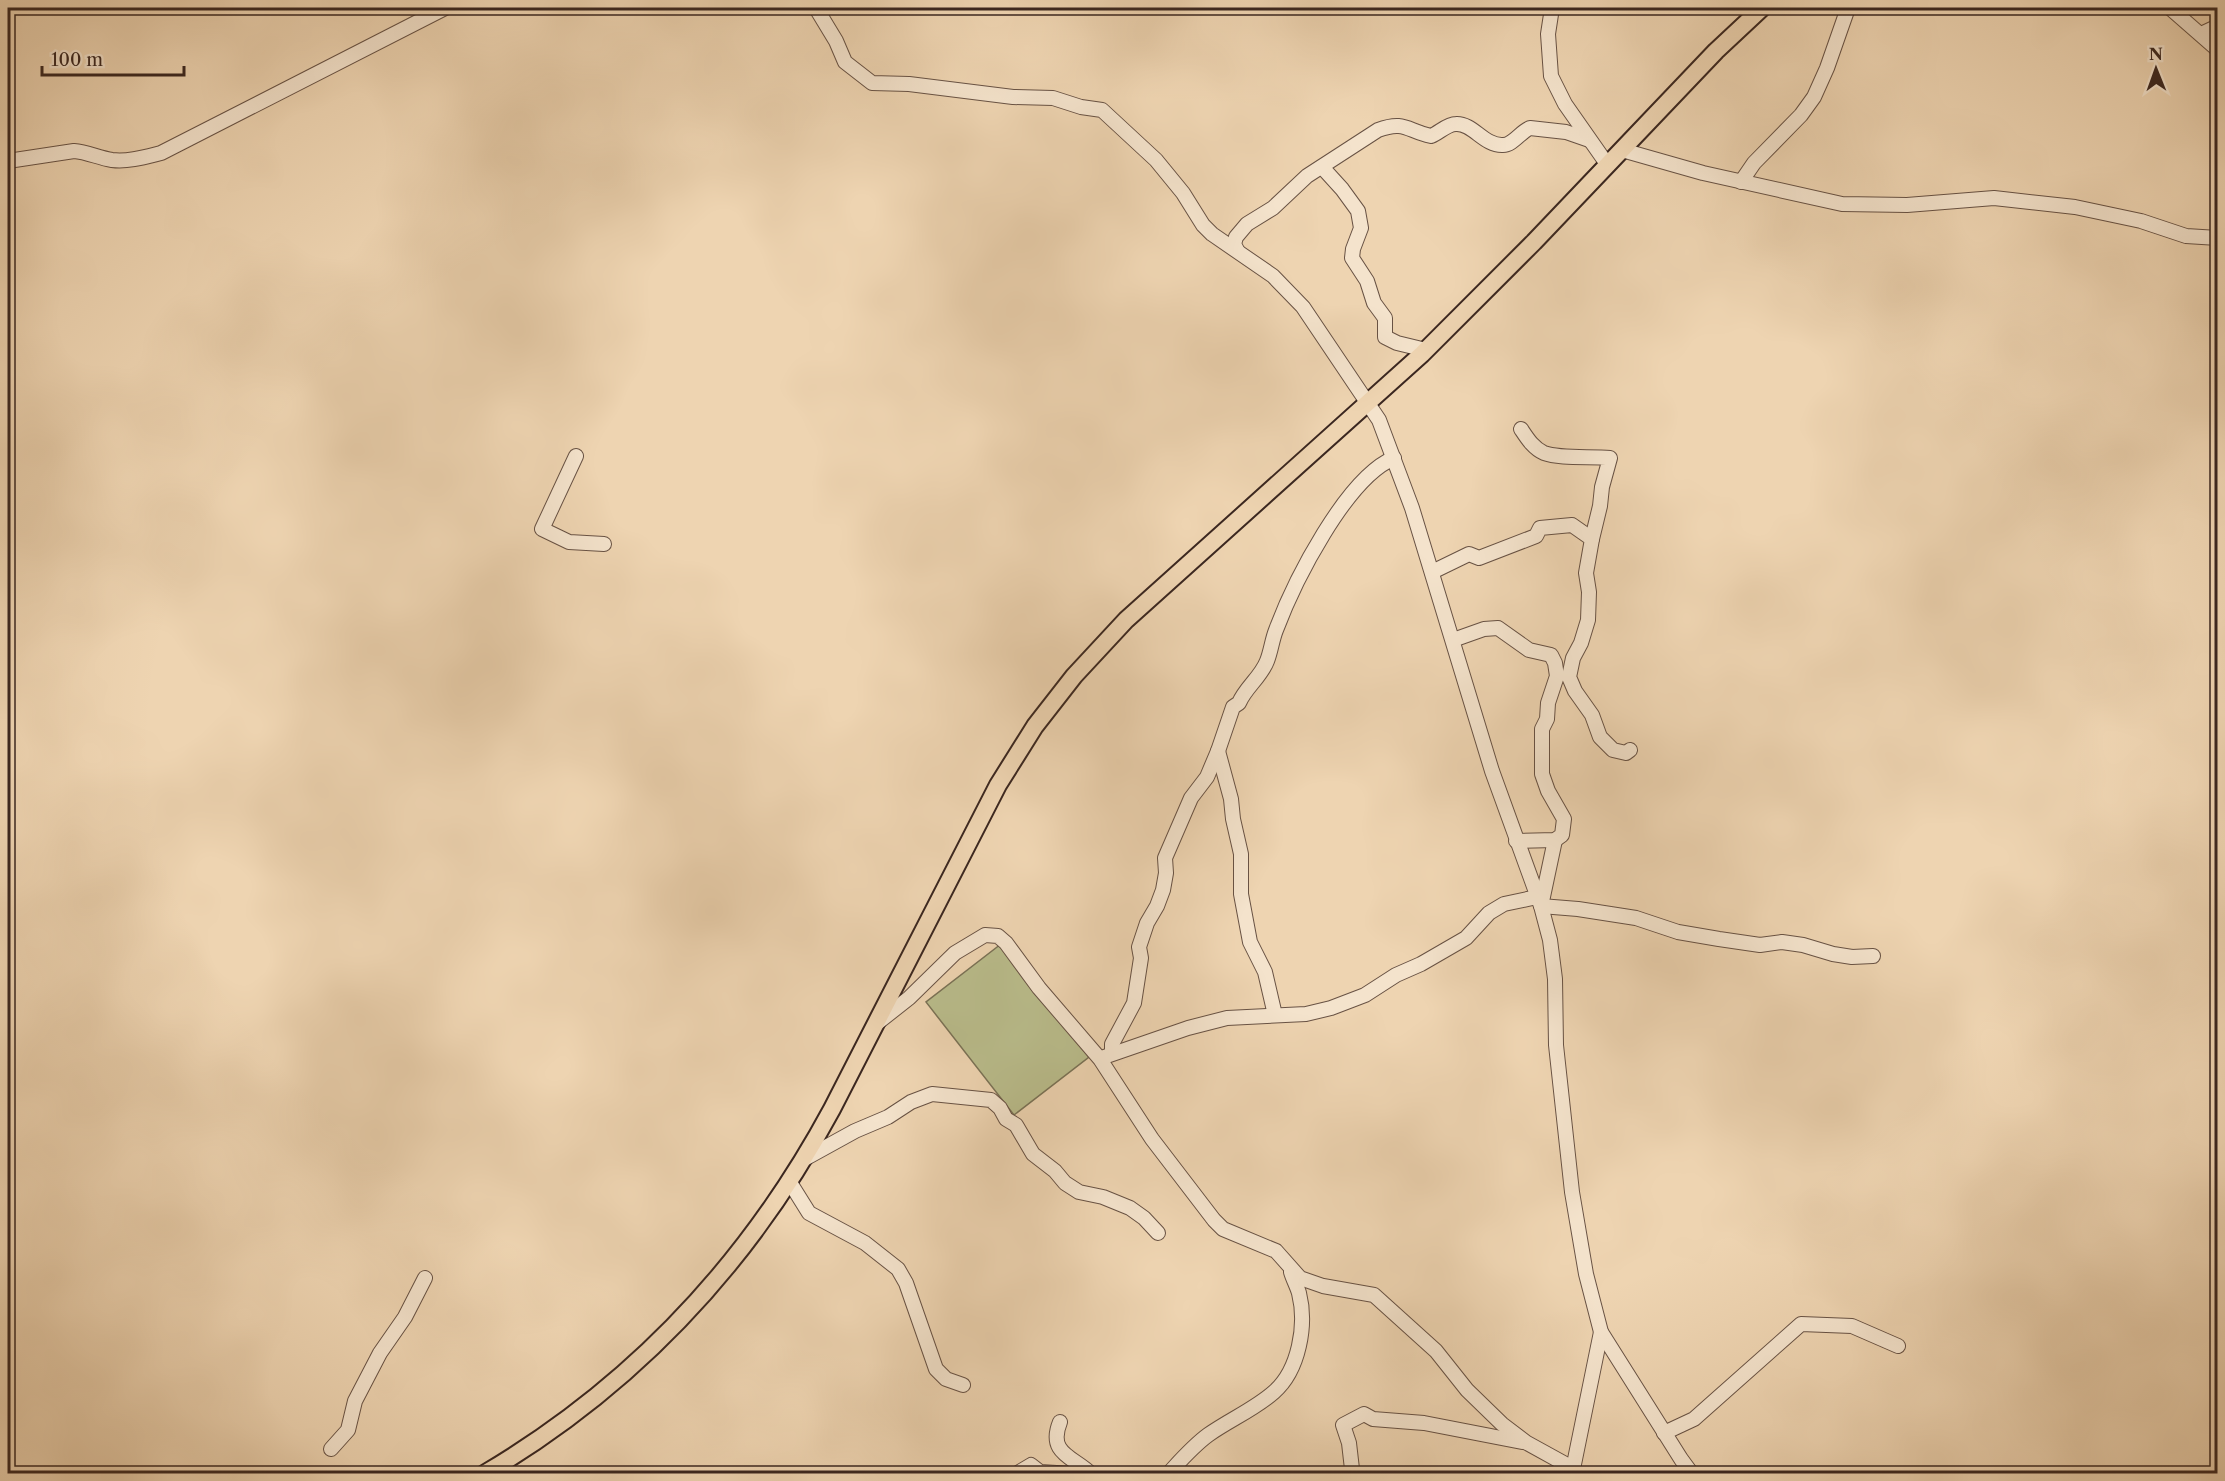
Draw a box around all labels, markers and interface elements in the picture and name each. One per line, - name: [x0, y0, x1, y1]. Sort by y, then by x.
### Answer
- scale bar: [42, 39, 184, 77]
- north arrow: [2126, 39, 2186, 99]
- text: N: [2149, 44, 2163, 64]
- text: 100 m: [51, 49, 103, 71]

